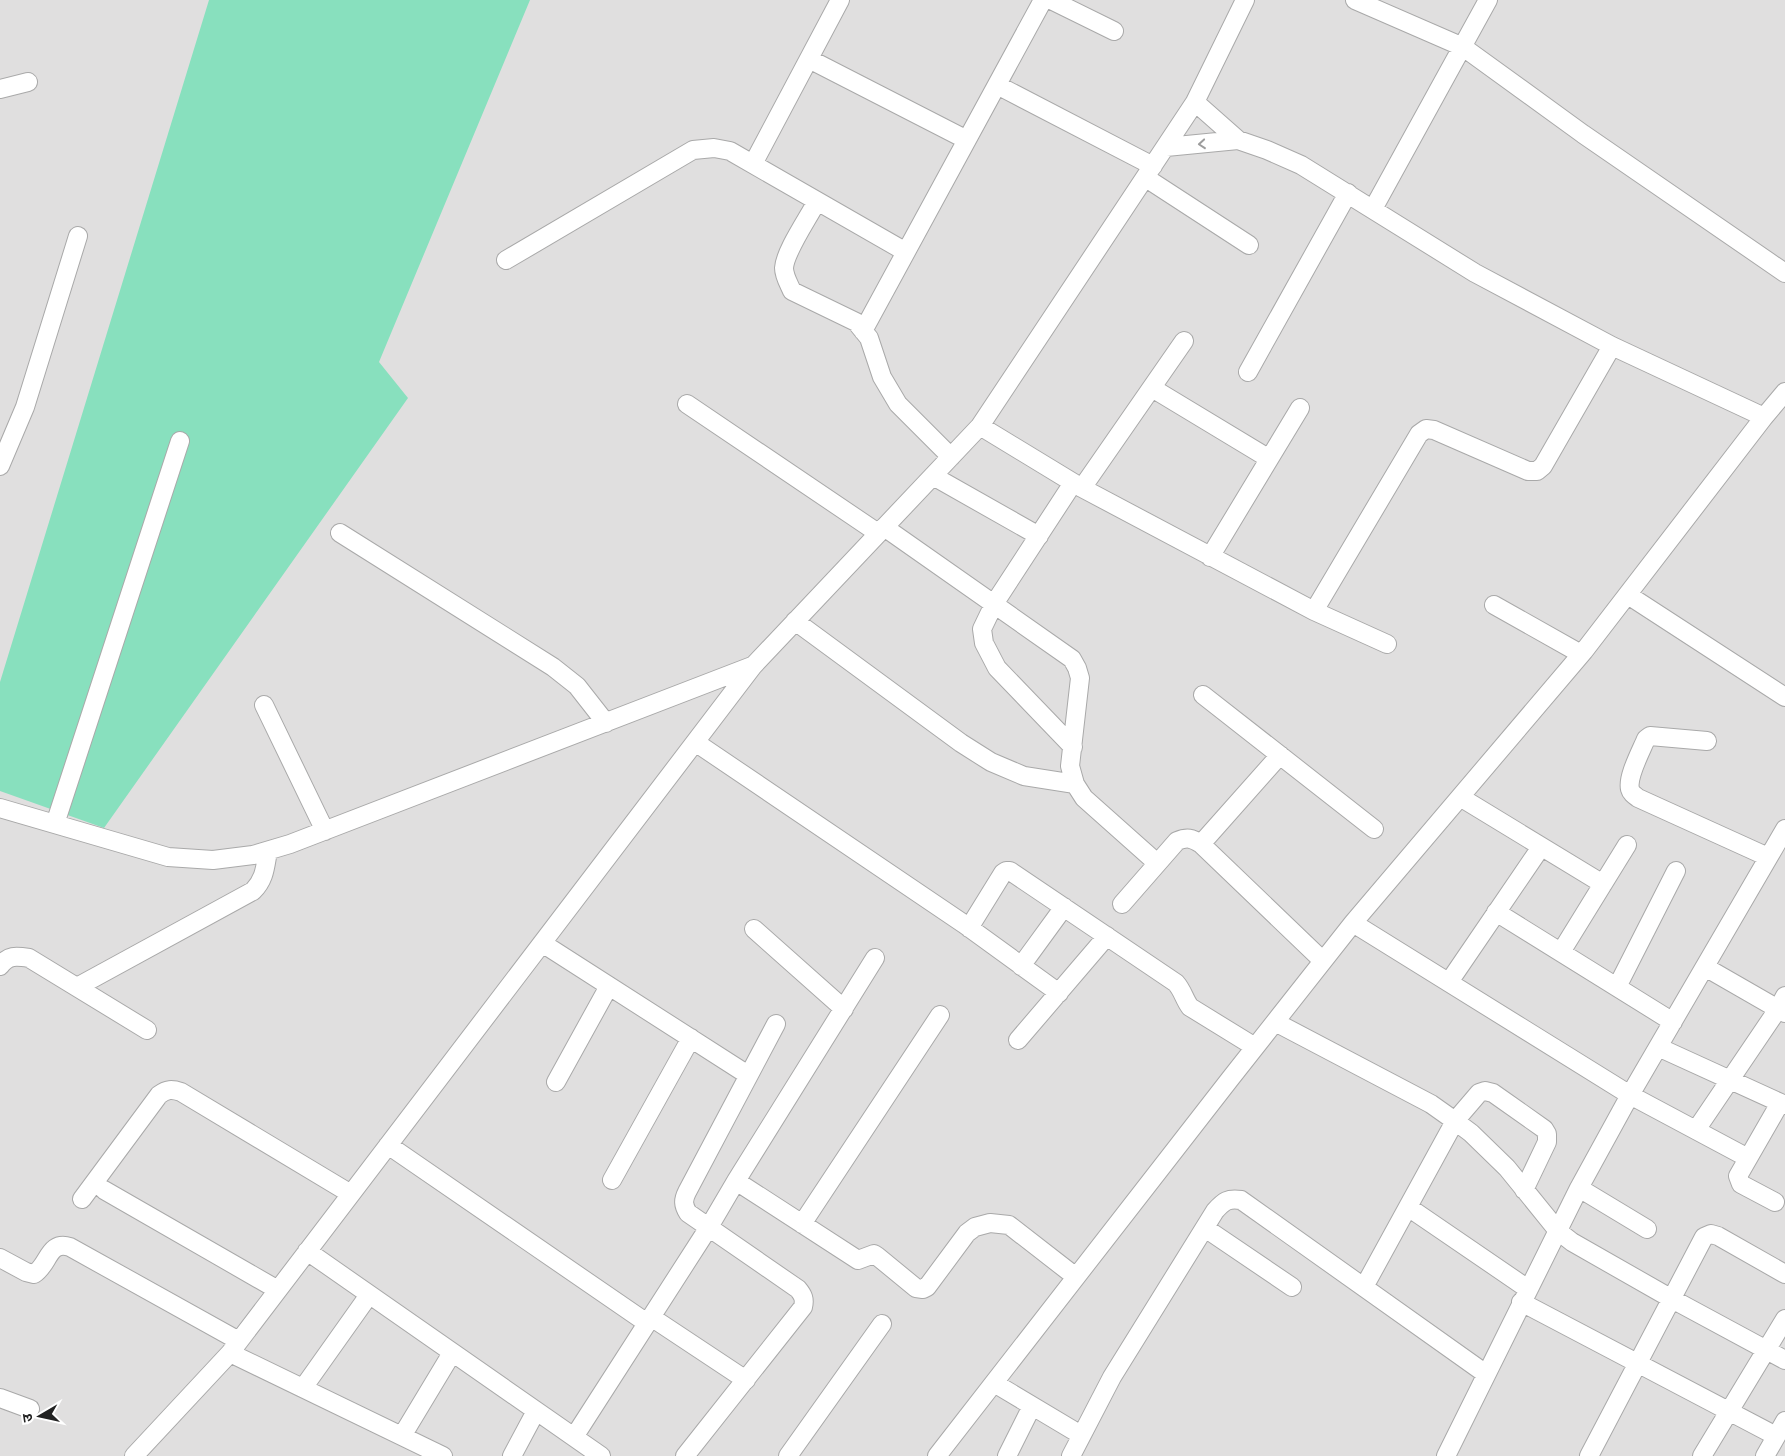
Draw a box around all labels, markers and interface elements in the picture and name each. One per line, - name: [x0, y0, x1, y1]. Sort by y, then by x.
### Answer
- one-way arrow: [1198, 138, 1206, 149]
- north arrow: [15, 1391, 65, 1441]
- text: उ: [18, 1412, 36, 1423]

